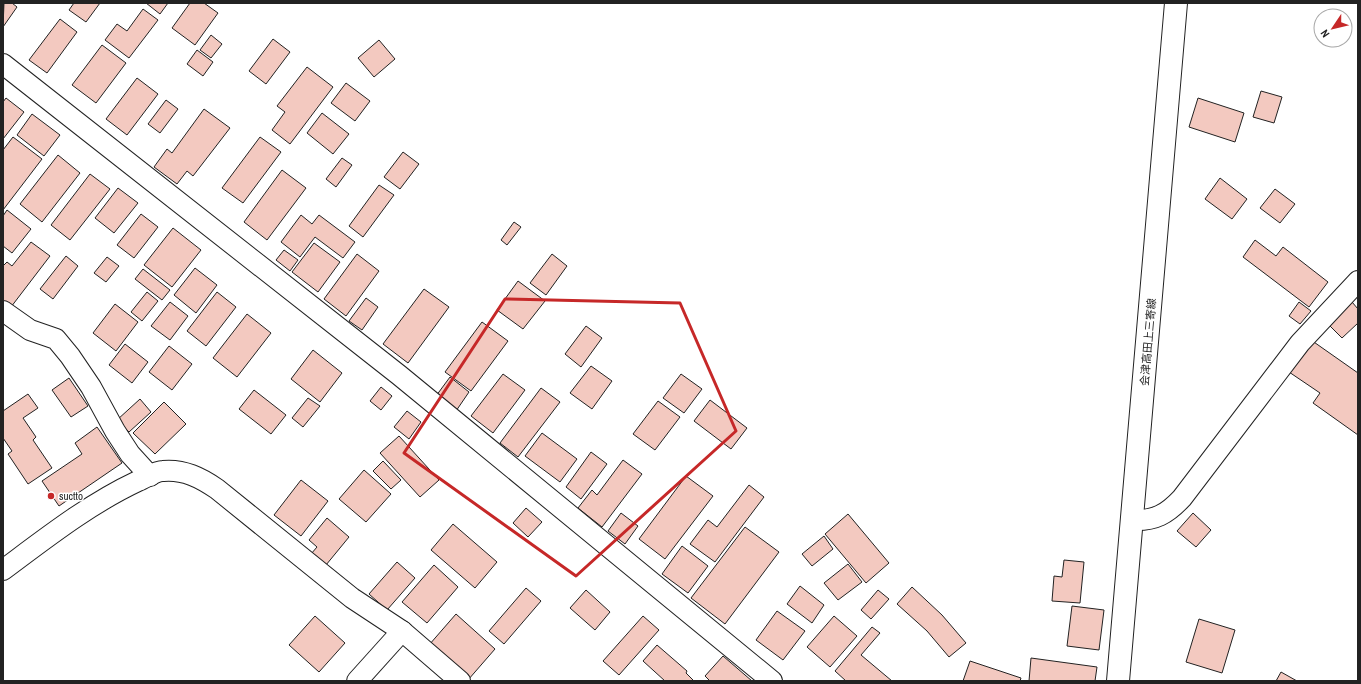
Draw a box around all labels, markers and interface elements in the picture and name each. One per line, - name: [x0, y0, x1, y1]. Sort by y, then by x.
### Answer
- north arrow: [1313, 8, 1353, 48]
- text: N: [1317, 27, 1332, 40]
- street label: 会津高田上三寄線: [1137, 298, 1159, 386]
- place label: suctto: [59, 489, 83, 503]
- marker: suctto: [46, 491, 56, 501]

